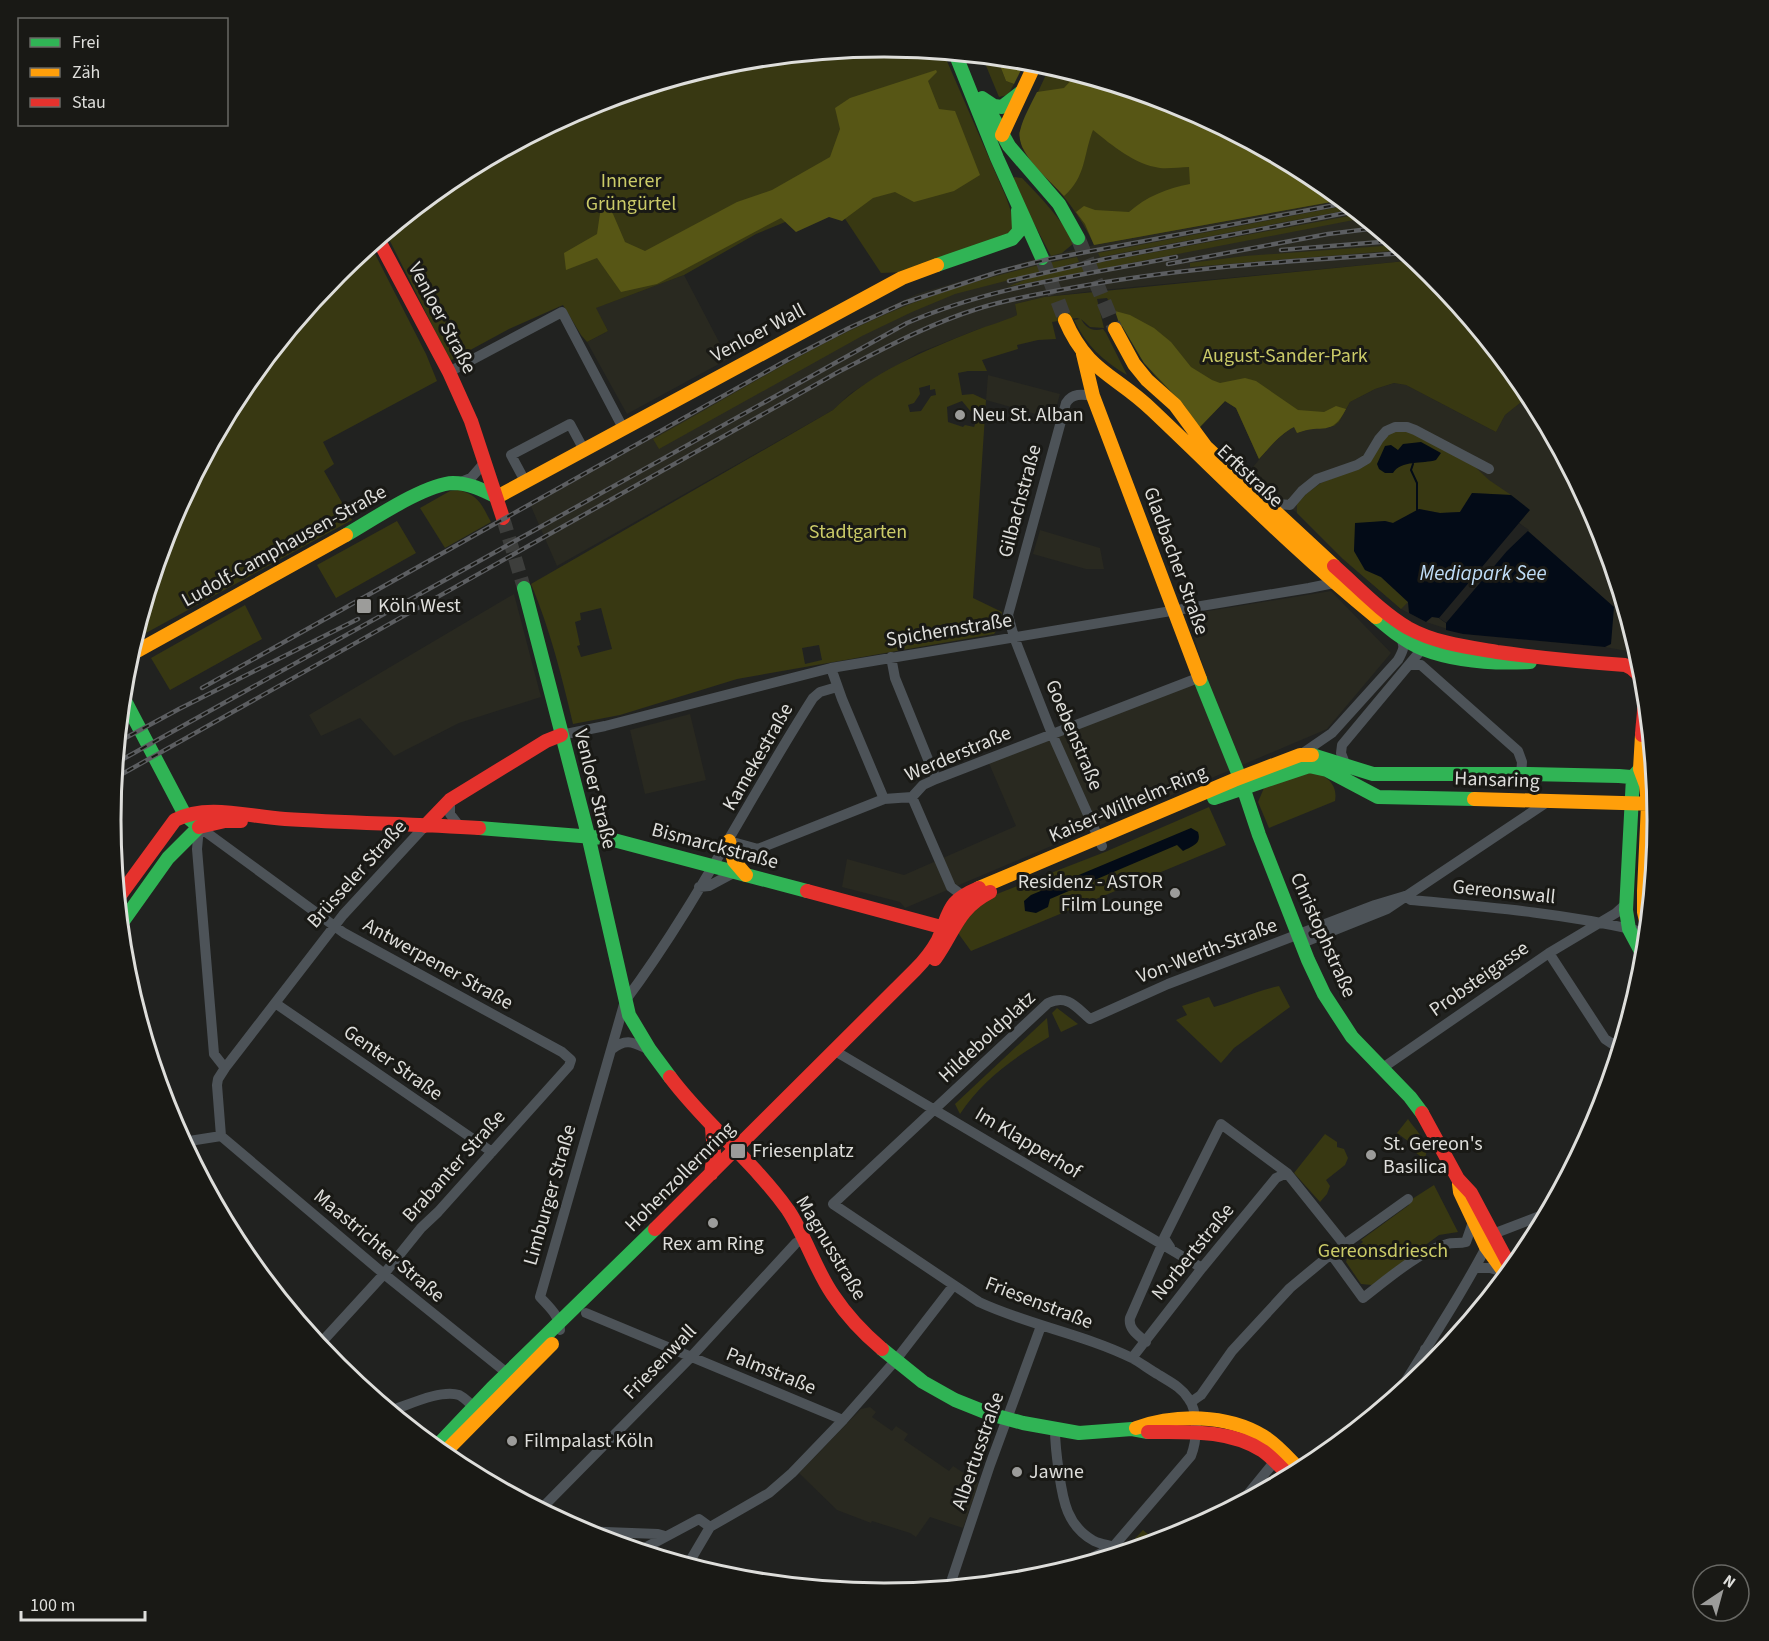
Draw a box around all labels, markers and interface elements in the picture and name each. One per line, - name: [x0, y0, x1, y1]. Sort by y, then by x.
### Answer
- legend: [18, 18, 228, 126]
- text: Frei: [72, 30, 100, 55]
- text: Zäh: [72, 60, 100, 85]
- text: Stau: [72, 90, 106, 115]
- park label: Innerer Grüngürtel: [586, 167, 676, 218]
- street label: Venloer Straße: [401, 257, 483, 379]
- street label: Venloer Wall: [706, 296, 810, 370]
- park label: August-Sander-Park: [1202, 342, 1368, 370]
- place label: Neu St. Alban: [972, 401, 1084, 429]
- marker: Neu St. Alban: [953, 408, 967, 422]
- street label: Erftstraße: [1211, 438, 1290, 514]
- street label: Gilbachstraße: [991, 441, 1049, 561]
- street label: Ludolf-Camphausen-Straße: [176, 478, 392, 614]
- street label: Gladbacher Straße: [1136, 483, 1216, 639]
- park label: Stadtgarten: [809, 518, 907, 546]
- water label: Mediapark See: [1419, 558, 1547, 588]
- place label: Köln West: [378, 592, 461, 620]
- marker: Köln West: [355, 597, 373, 615]
- street label: Spichernstraße: [884, 606, 1014, 654]
- street label: Goebenstraße: [1038, 675, 1110, 795]
- street label: Kamekestraße: [716, 698, 800, 816]
- street label: Werderstraße: [901, 719, 1016, 789]
- street label: Venloer Straße: [567, 726, 623, 852]
- street label: Kaiser-Wilhelm-Ring: [1045, 758, 1211, 850]
- street label: Hansaring: [1454, 765, 1540, 795]
- street label: Brüsseler Straße: [301, 814, 413, 934]
- street label: Bismarckstraße: [648, 816, 782, 876]
- place label: Residenz - ASTOR Film Lounge: [1018, 868, 1163, 919]
- street label: Christophstraße: [1283, 868, 1363, 1002]
- street label: Gereonswall: [1451, 873, 1557, 911]
- marker: Residenz - ASTOR Film Lounge: [1168, 886, 1182, 900]
- street label: Antwerpener Straße: [358, 911, 518, 1017]
- street label: Von-Werth-Straße: [1132, 911, 1282, 991]
- street label: Probsteigasse: [1424, 934, 1534, 1024]
- street label: Hildeboldplatz: [932, 985, 1042, 1089]
- street label: Genter Straße: [338, 1018, 448, 1108]
- street label: Im Klapperhof: [970, 1100, 1087, 1186]
- street label: Brabanter Straße: [396, 1104, 512, 1228]
- street label: Hohenzollernring: [619, 1116, 741, 1238]
- street label: Limburger Straße: [516, 1121, 584, 1269]
- place label: St. Gereon's Basilica: [1383, 1130, 1483, 1181]
- place label: Friesenplatz: [752, 1137, 854, 1165]
- marker: Friesenplatz: [729, 1142, 747, 1160]
- marker: St. Gereon's Basilica: [1364, 1148, 1378, 1162]
- street label: Maastrichter Straße: [307, 1183, 451, 1309]
- street label: Magnusstraße: [789, 1190, 873, 1306]
- street label: Norbertstraße: [1145, 1197, 1241, 1307]
- marker: Rex am Ring: [706, 1216, 720, 1230]
- place label: Rex am Ring: [662, 1230, 764, 1258]
- park label: Gereonsdriesch: [1318, 1237, 1448, 1265]
- street label: Friesenstraße: [981, 1270, 1097, 1336]
- street label: Friesenwall: [617, 1318, 703, 1406]
- street label: Palmstraße: [722, 1340, 820, 1402]
- street label: Albertusstraße: [945, 1388, 1011, 1514]
- place label: Filmpalast Köln: [524, 1427, 654, 1455]
- marker: Filmpalast Köln: [505, 1434, 519, 1448]
- place label: Jawne: [1029, 1458, 1084, 1486]
- marker: Jawne: [1010, 1465, 1024, 1479]
- north arrow: [1691, 1563, 1751, 1623]
- text: N: [1718, 1570, 1740, 1594]
- scale bar: [21, 1584, 146, 1622]
- text: 100 m: [30, 1593, 75, 1618]

